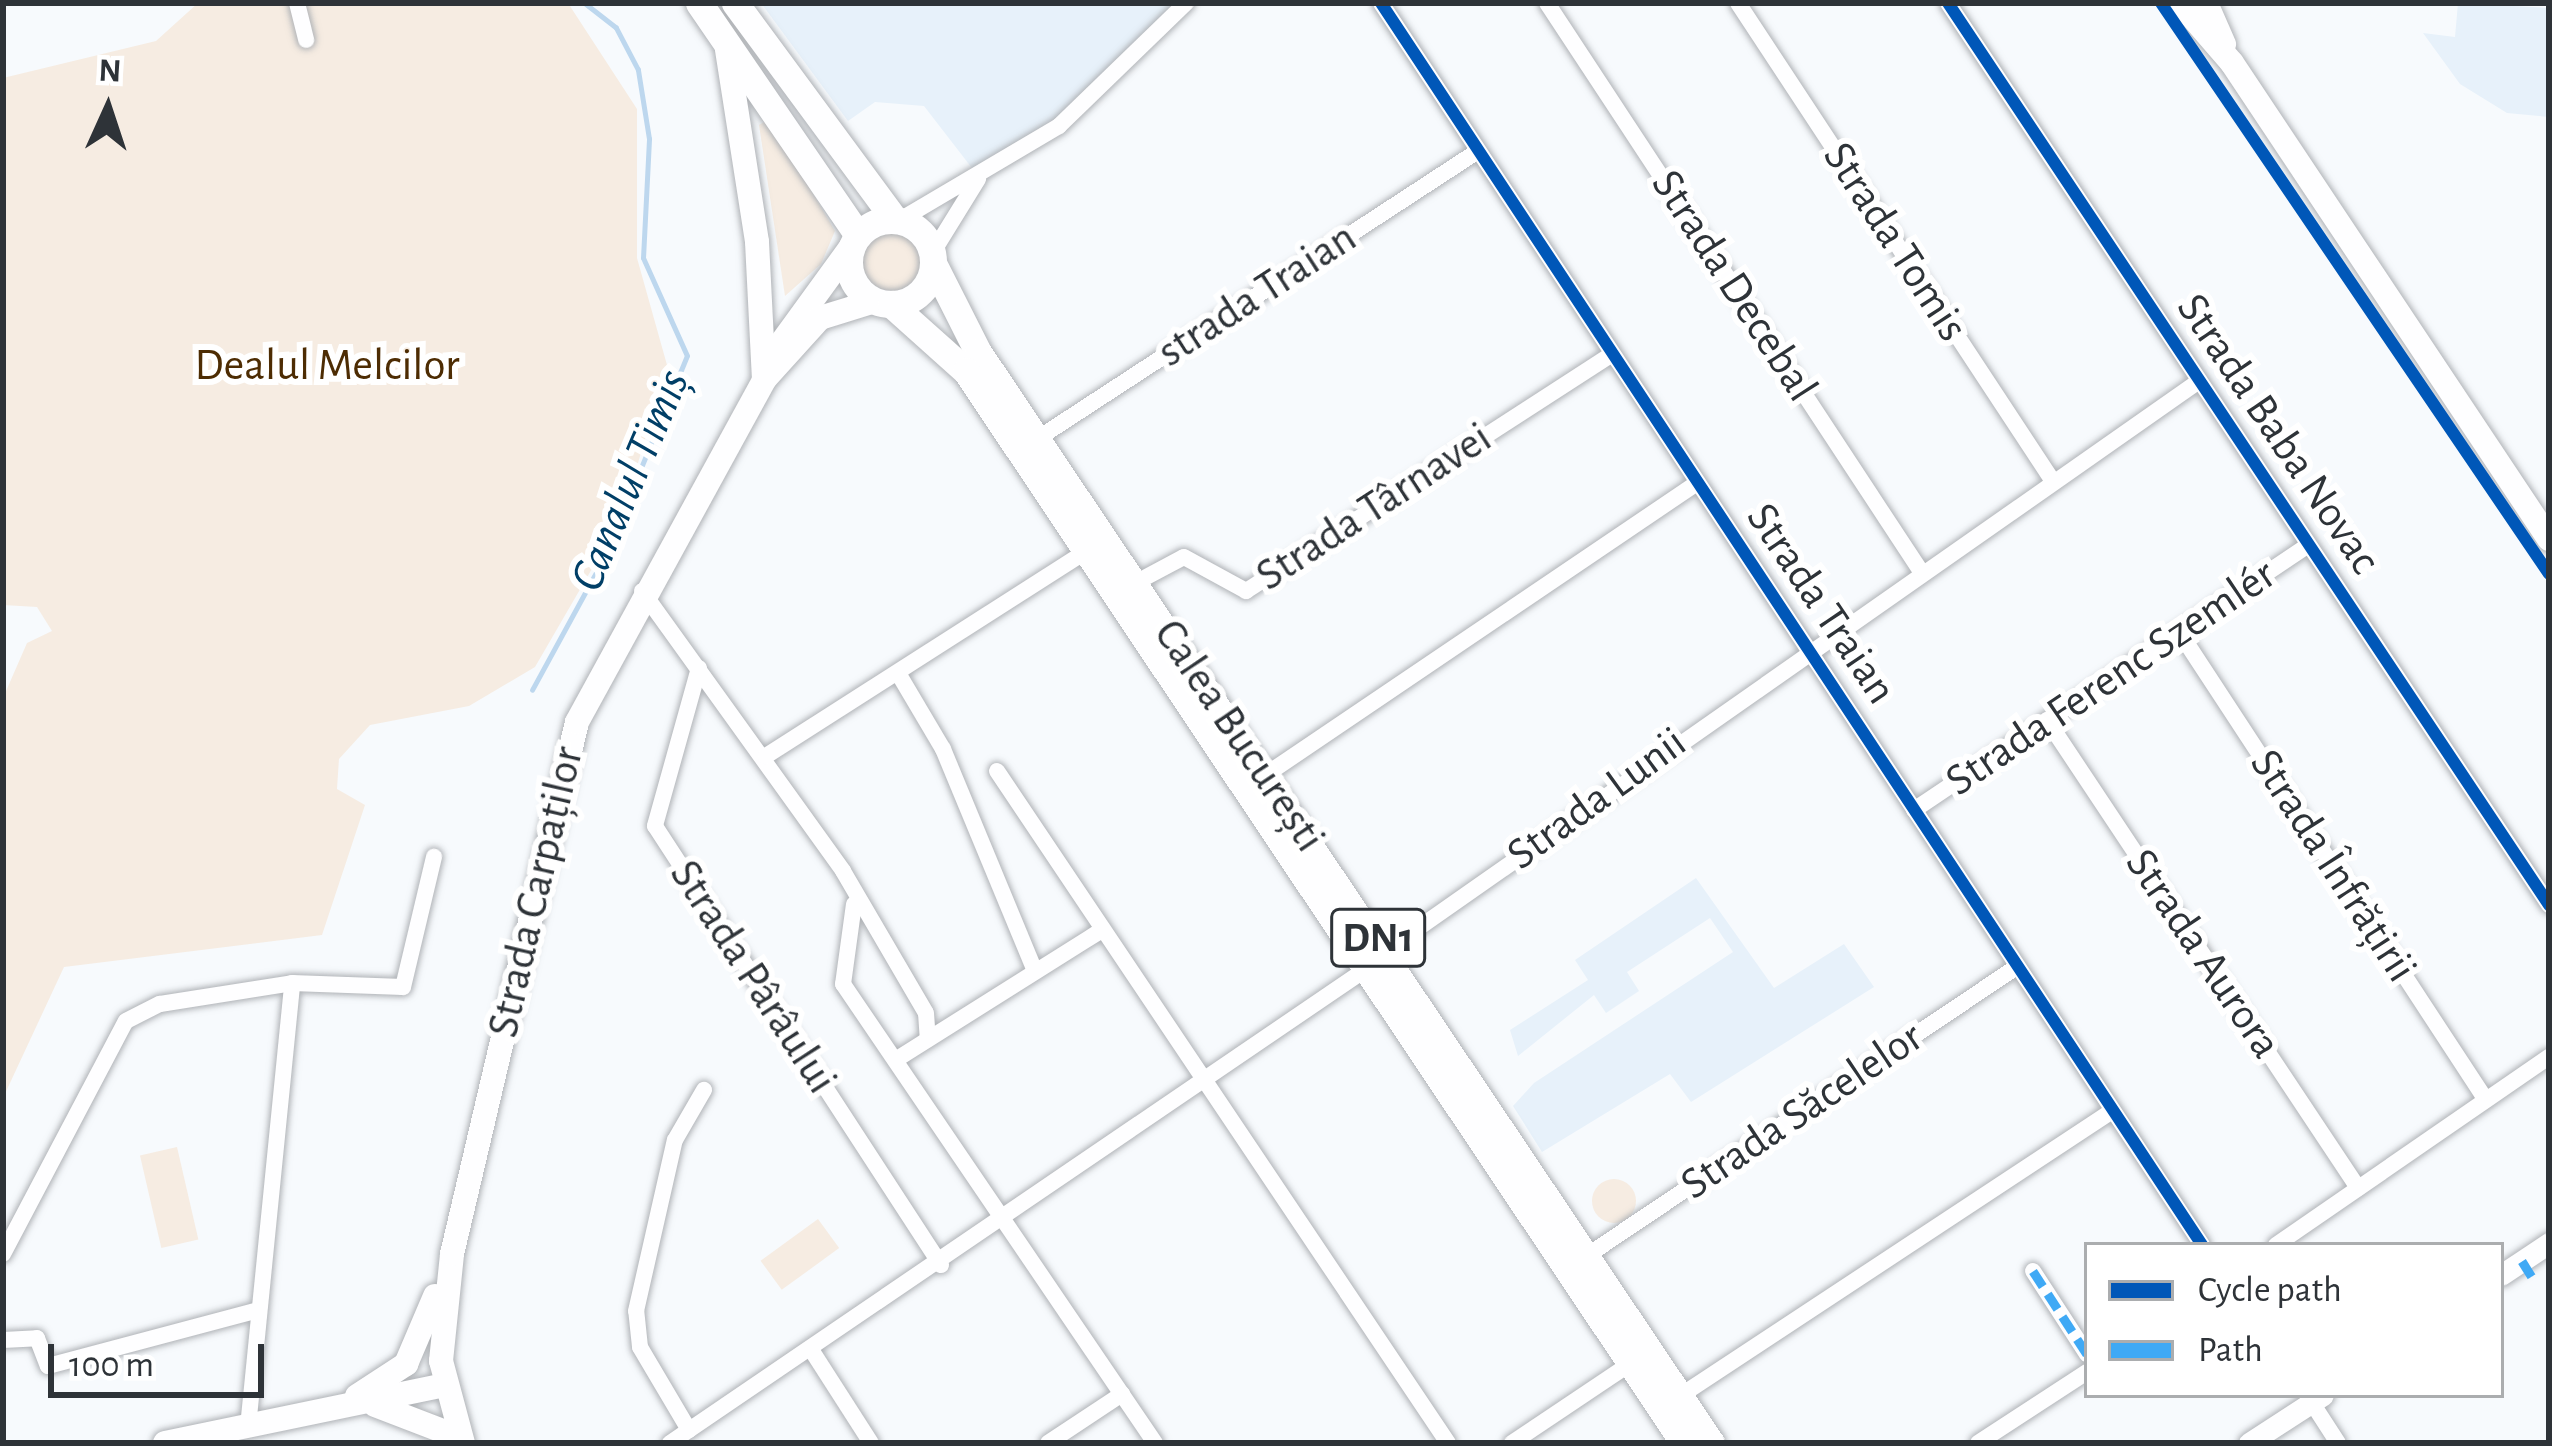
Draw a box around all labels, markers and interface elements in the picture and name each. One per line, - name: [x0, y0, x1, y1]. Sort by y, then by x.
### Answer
- north arrow: [48, 48, 168, 168]
- text: N: [98, 54, 122, 89]
- street label: Strada Tomis: [1811, 132, 1979, 352]
- street label: Strada Decebal: [1639, 160, 1829, 412]
- street label: strada Traian: [1148, 211, 1366, 379]
- street label: Strada Baba Novac: [2164, 284, 2392, 584]
- park label: Dealul Melcilor: [194, 339, 460, 393]
- water label: Canalul Timiș: [559, 362, 703, 600]
- street label: Strada Târnavei: [1246, 411, 1502, 603]
- street label: Strada Traian: [1734, 493, 1908, 715]
- street label: Strada Ferenc Szemlér: [1936, 548, 2286, 808]
- street label: Calea București: [1142, 610, 1336, 862]
- street label: Strada Lunii: [1497, 716, 1697, 882]
- street label: Strada Înfrățirii: [2238, 740, 2428, 992]
- street label: Strada Carpaților: [476, 741, 596, 1043]
- street label: Strada Aurora: [2113, 839, 2293, 1069]
- street label: Strada Pârâului: [658, 850, 848, 1104]
- road number: DN1: [1330, 902, 1426, 974]
- street label: Strada Săcelelor: [1671, 1010, 1933, 1212]
- legend: [2084, 1242, 2504, 1398]
- text: Cycle path: [2198, 1272, 2342, 1308]
- scale bar: [54, 1320, 270, 1394]
- text: Path: [2198, 1332, 2263, 1368]
- text: 100 m: [69, 1347, 154, 1383]

